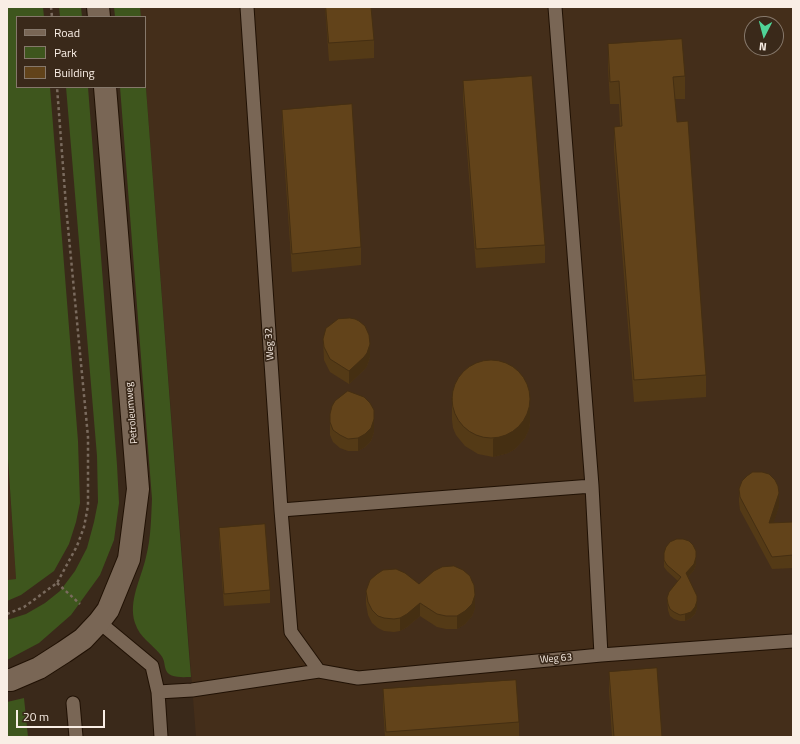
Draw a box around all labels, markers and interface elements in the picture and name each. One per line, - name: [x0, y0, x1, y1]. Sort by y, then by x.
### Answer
- legend: [16, 16, 146, 88]
- north arrow: [744, 16, 784, 56]
- text: Road: [54, 23, 80, 42]
- text: N: [758, 39, 767, 55]
- text: Park: [54, 43, 77, 62]
- text: Building: [54, 63, 95, 82]
- street label: Weg 32: [263, 327, 277, 361]
- street label: Petroleumweg: [123, 382, 141, 444]
- street label: Weg 63: [539, 652, 573, 666]
- scale bar: [18, 702, 107, 728]
- text: 20 m: [23, 707, 49, 726]

